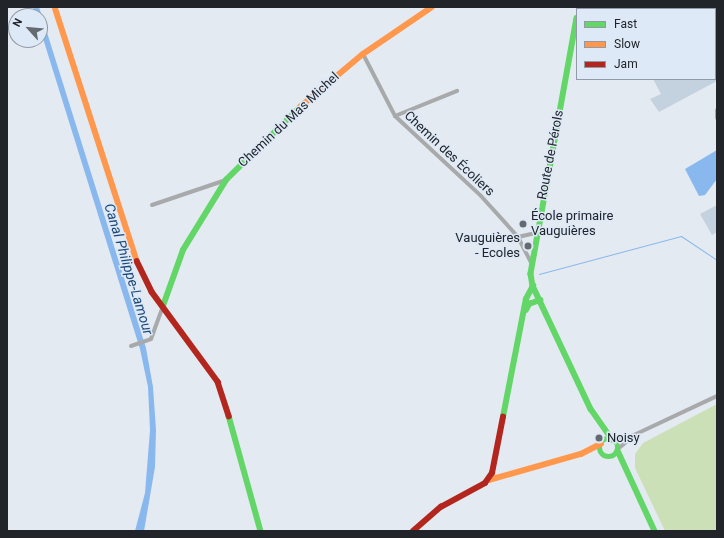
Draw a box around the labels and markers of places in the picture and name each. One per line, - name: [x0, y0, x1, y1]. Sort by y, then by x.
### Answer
- place label: École primaire Vauguières: [531, 209, 613, 240]
- marker: École primaire Vauguières: [518, 219, 528, 229]
- place label: Vauguières - Ecoles: [455, 231, 520, 262]
- marker: Vauguières - Ecoles: [523, 241, 533, 251]
- place label: Noisy: [607, 430, 640, 446]
- marker: Noisy: [594, 433, 604, 443]

